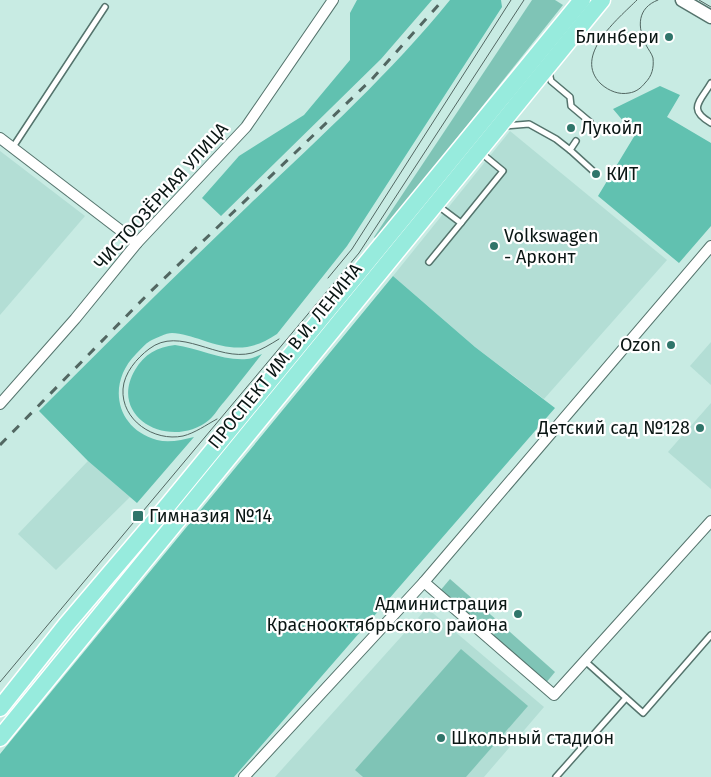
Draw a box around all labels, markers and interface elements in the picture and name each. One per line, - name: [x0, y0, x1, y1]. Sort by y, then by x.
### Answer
- place label: Блинбери: [575, 26, 659, 48]
- marker: Блинбери: [663, 31, 675, 43]
- place label: Лукойл: [581, 117, 643, 139]
- street label: ЧИСТООЗЁРНАЯ УЛИЦА: [89, 118, 233, 274]
- marker: Лукойл: [565, 122, 577, 134]
- place label: КИТ: [606, 163, 639, 185]
- marker: КИТ: [590, 168, 602, 180]
- place label: Volkswagen - Арконт: [504, 225, 598, 268]
- marker: Volkswagen - Арконт: [488, 240, 500, 252]
- street label: ПРОСПЕКТ ИМ. В.И. ЛЕНИНА: [203, 258, 367, 453]
- place label: Ozon: [620, 334, 661, 356]
- marker: Ozon: [665, 339, 677, 351]
- place label: Детский сад №128: [537, 417, 690, 439]
- marker: Детский сад №128: [694, 422, 706, 434]
- place label: Гимназия №14: [149, 505, 273, 527]
- marker: Гимназия №14: [131, 509, 145, 523]
- place label: Администрация Краснооктябрьского района: [266, 593, 508, 636]
- marker: Администрация Краснооктябрьского района: [512, 608, 524, 620]
- place label: Школьный стадион: [451, 727, 614, 749]
- marker: Школьный стадион: [435, 732, 447, 744]

